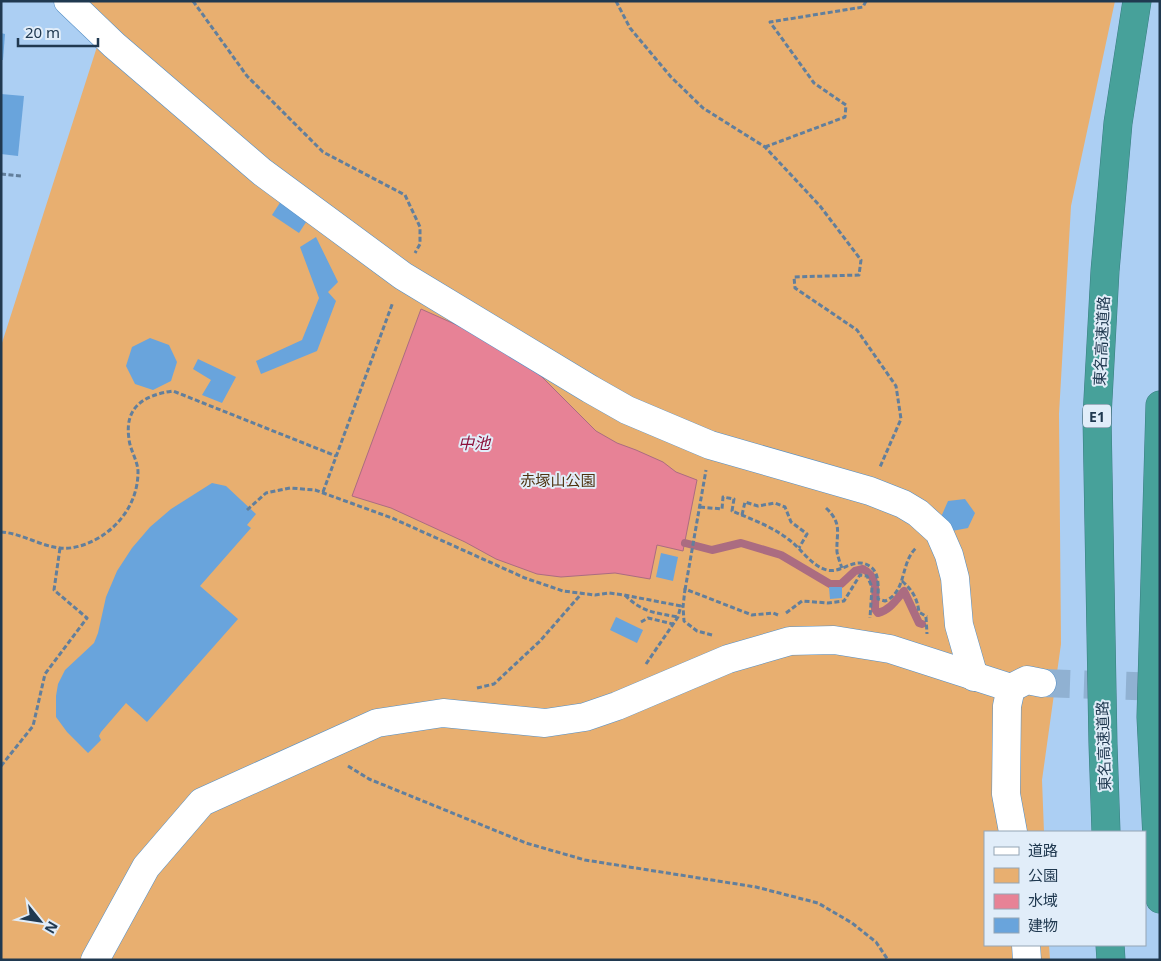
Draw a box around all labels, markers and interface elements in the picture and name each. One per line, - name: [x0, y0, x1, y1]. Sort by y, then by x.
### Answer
- scale bar: [18, 15, 98, 47]
- text: 20 m: [25, 22, 60, 42]
- street label: 東名高速道路: [1089, 296, 1113, 386]
- road number: E1: [1083, 404, 1111, 428]
- water label: 中池: [458, 432, 492, 454]
- park label: 赤塚山公園: [520, 470, 596, 490]
- street label: 東名高速道路: [1091, 701, 1115, 791]
- legend: [984, 831, 1146, 946]
- text: 道路: [1028, 840, 1058, 860]
- text: 公園: [1028, 865, 1058, 885]
- text: 水域: [1028, 890, 1058, 910]
- north arrow: [15, 896, 65, 946]
- text: 建物: [1028, 915, 1058, 935]
- text: N: [41, 918, 63, 937]

